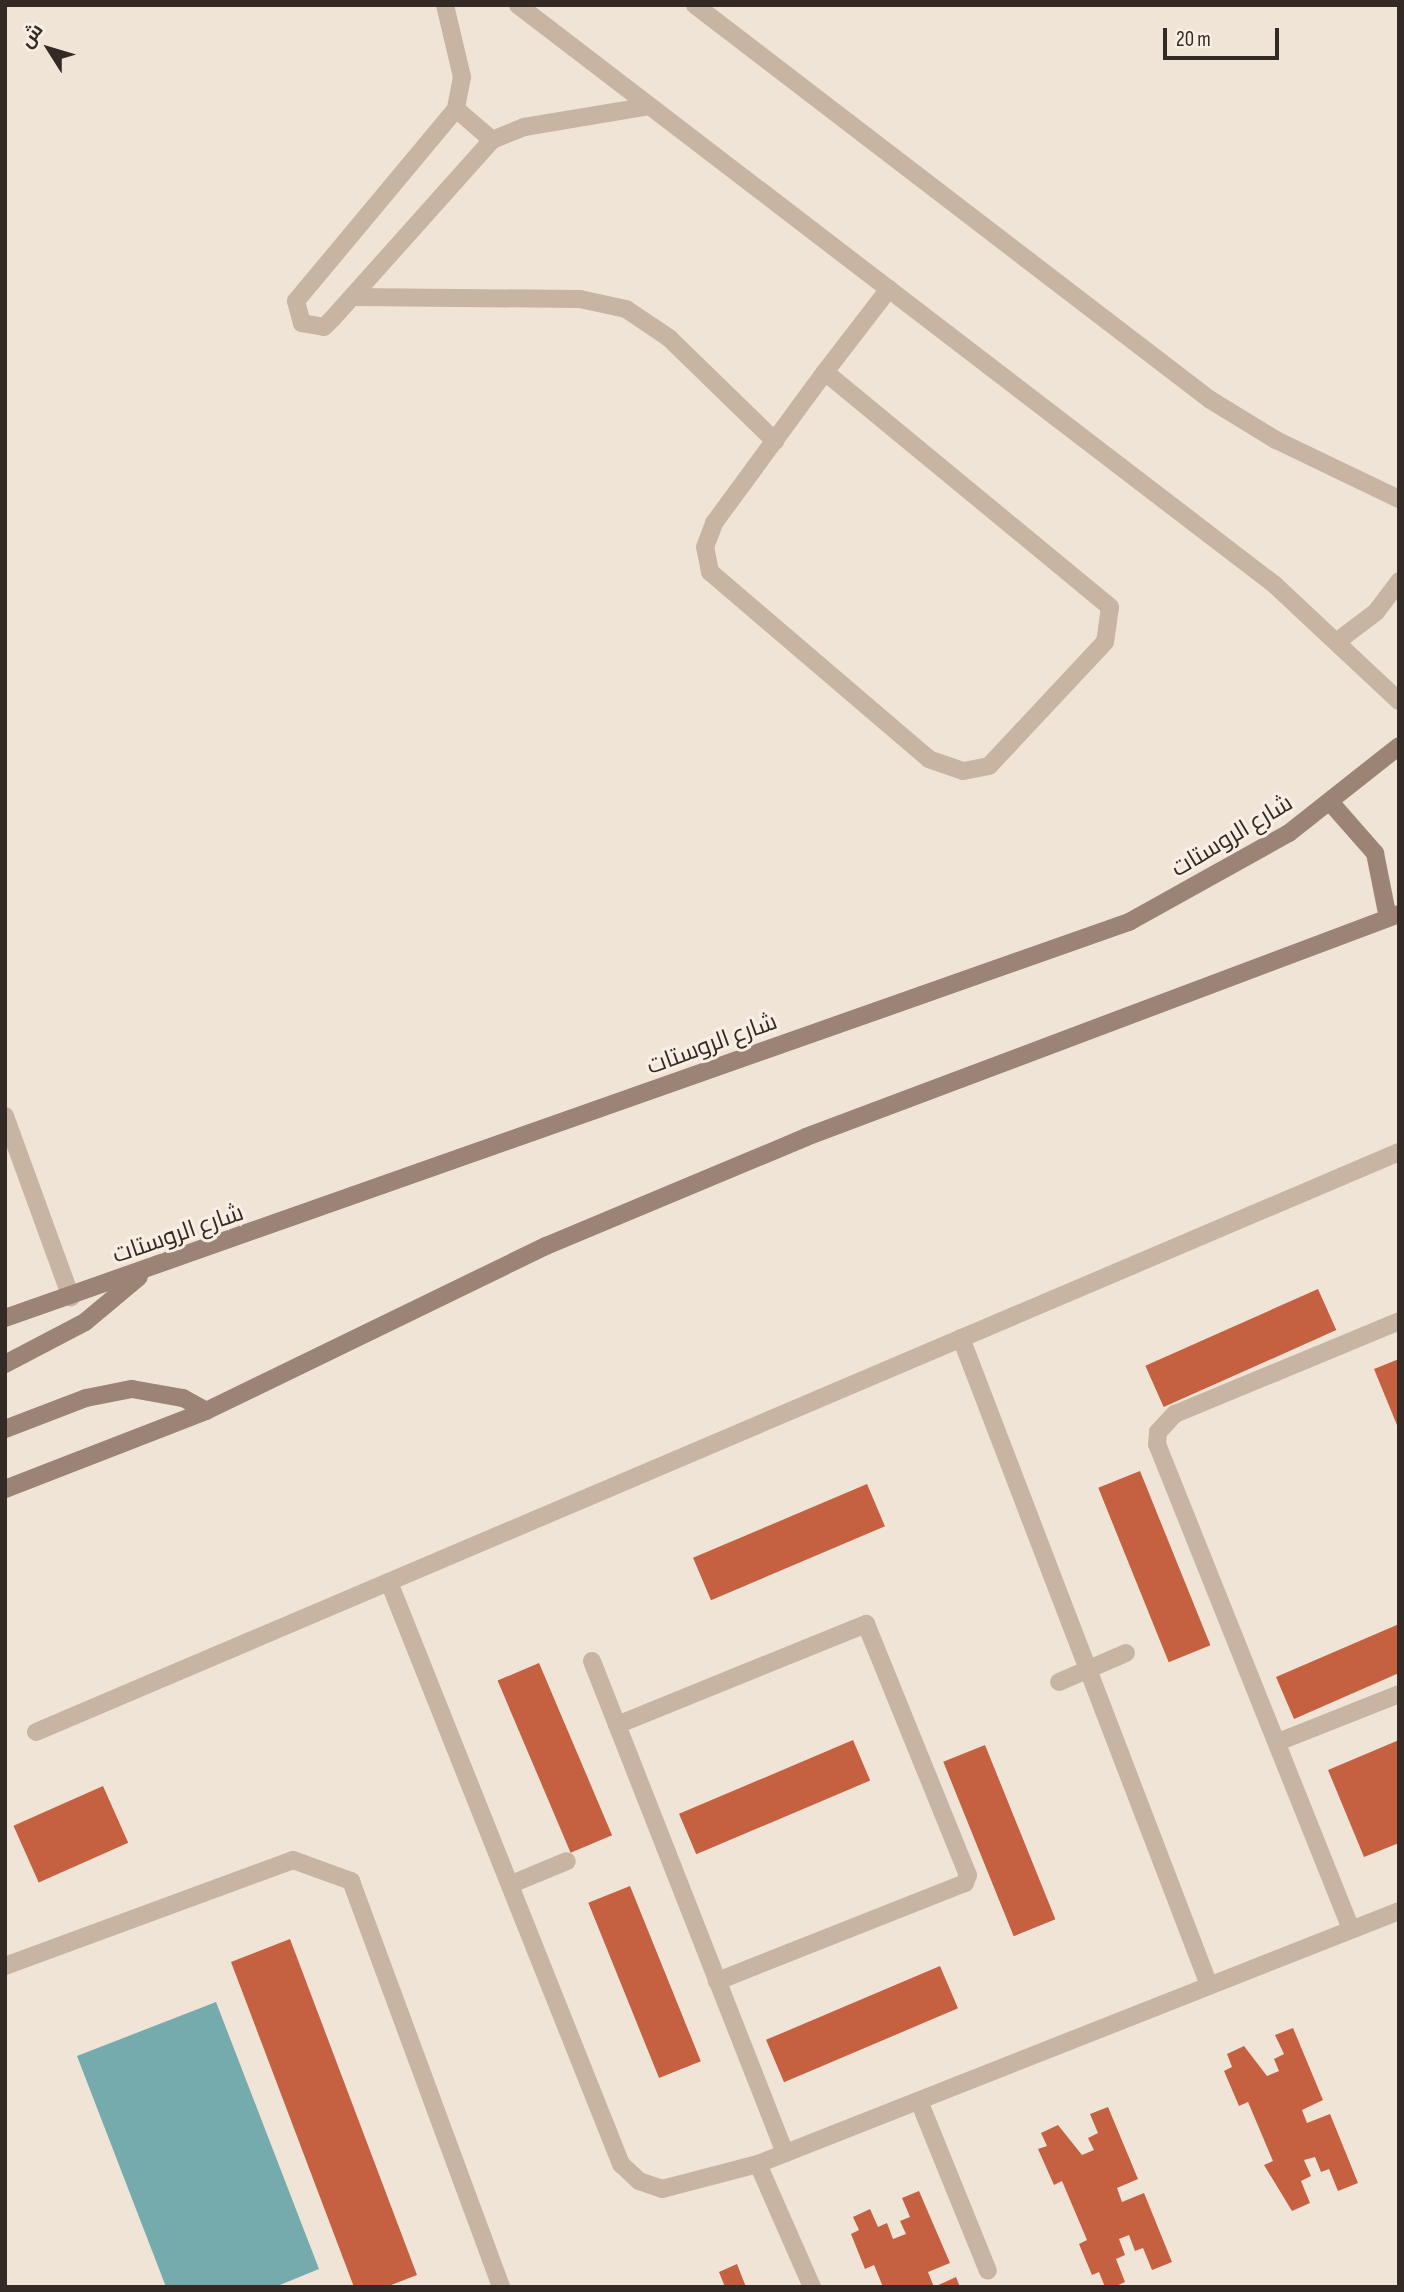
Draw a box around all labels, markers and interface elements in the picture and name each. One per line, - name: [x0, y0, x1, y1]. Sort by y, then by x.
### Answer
- north arrow: [14, 14, 84, 84]
- scale bar: [1166, 14, 1282, 58]
- text: ش: [15, 19, 48, 53]
- text: 20 m: [1176, 27, 1211, 52]
- street label: شارع الروستات: [1166, 788, 1298, 884]
- street label: شارع الروستات: [643, 1007, 781, 1081]
- street label: شارع الروستات: [109, 1198, 247, 1270]

